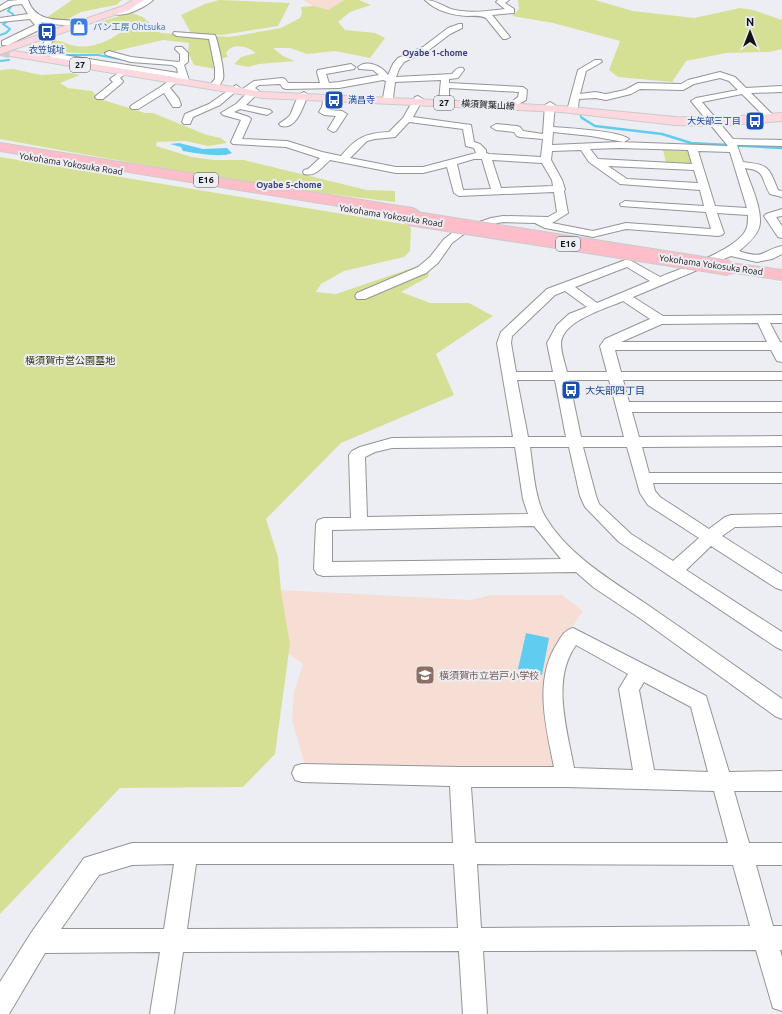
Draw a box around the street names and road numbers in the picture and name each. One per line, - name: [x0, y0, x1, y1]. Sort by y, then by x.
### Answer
- road number: 27: [70, 58, 90, 72]
- road number: 27: [434, 96, 454, 110]
- street label: 横須賀葉山線: [461, 99, 516, 111]
- street label: Yokohama Yokosuka Road: [19, 151, 123, 177]
- road number: E16: [194, 173, 218, 187]
- street label: Yokohama Yokosuka Road: [339, 203, 443, 229]
- road number: E16: [556, 237, 580, 251]
- street label: Yokohama Yokosuka Road: [658, 253, 764, 277]

